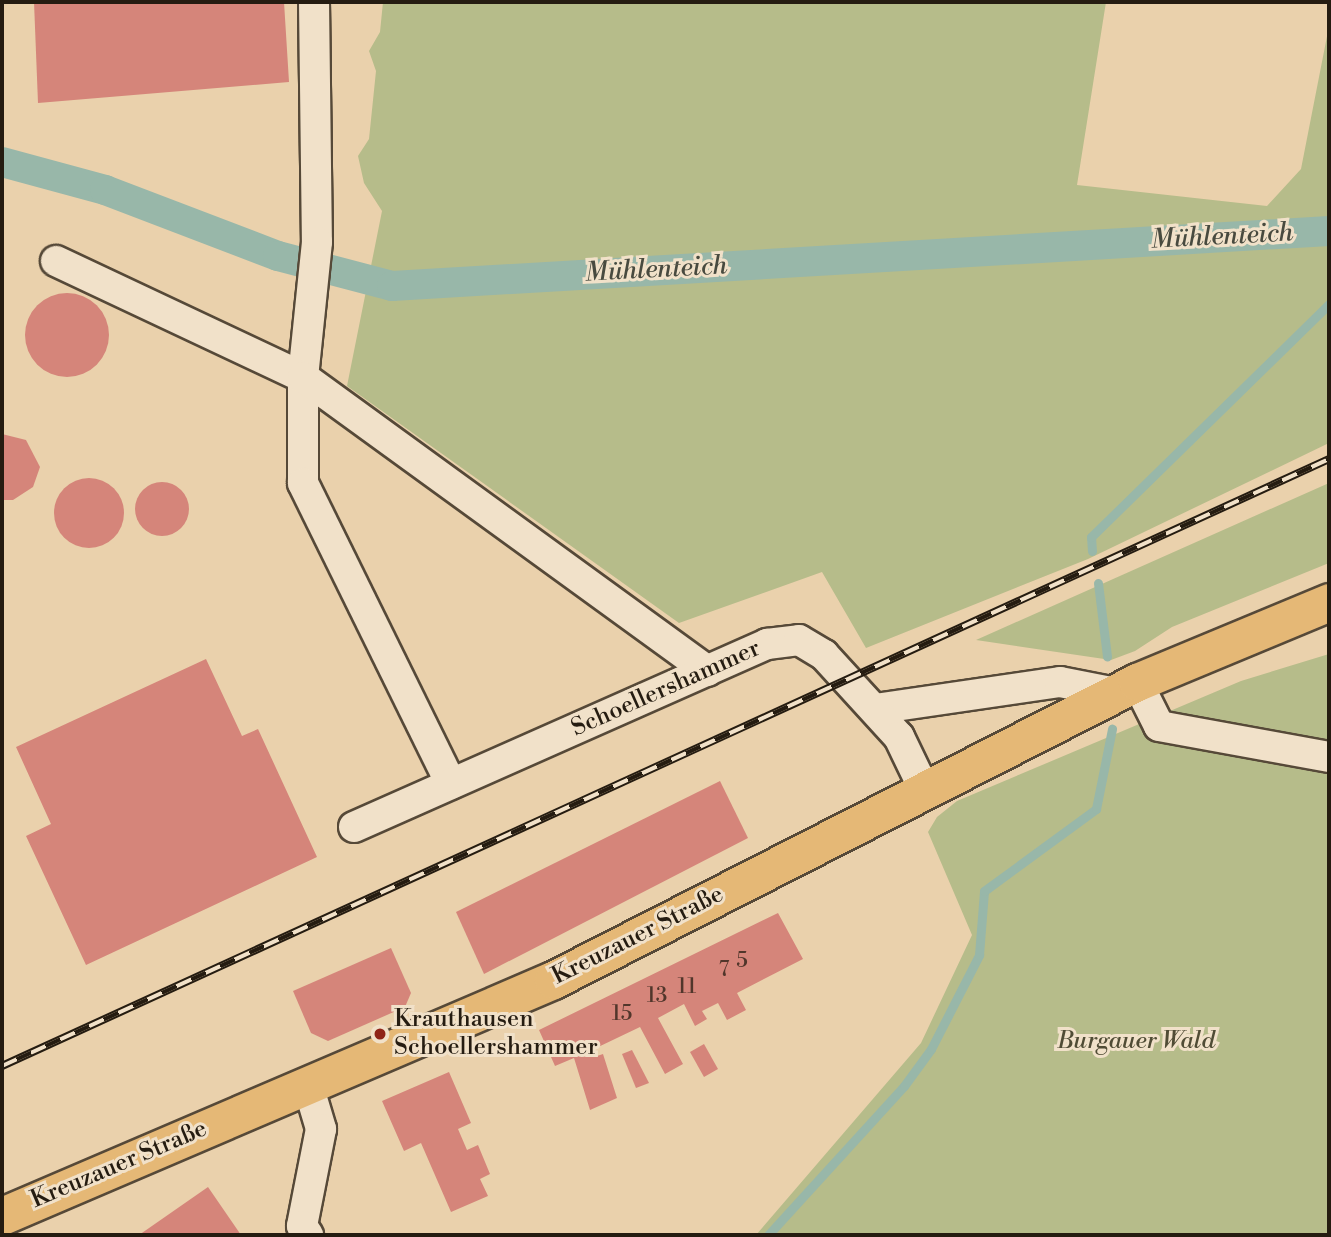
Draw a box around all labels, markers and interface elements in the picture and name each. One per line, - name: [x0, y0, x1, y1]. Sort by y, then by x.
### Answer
- water label: Mühlenteich: [1150, 218, 1294, 256]
- water label: Mühlenteich: [584, 251, 728, 289]
- street label: Schoellershammer: [567, 634, 765, 744]
- street label: Kreuzauer Straße: [547, 880, 729, 992]
- house number: 5: [736, 948, 748, 974]
- house number: 7: [719, 957, 729, 983]
- house number: 11: [678, 974, 696, 1000]
- house number: 13: [647, 983, 667, 1009]
- house number: 15: [612, 1001, 632, 1027]
- place label: Krauthausen Schoellershammer: [394, 1006, 598, 1062]
- marker: Krauthausen Schoellershammer: [372, 1026, 388, 1042]
- park label: Burgauer Wald: [1057, 1028, 1215, 1056]
- street label: Kreuzauer Straße: [27, 1115, 211, 1215]

